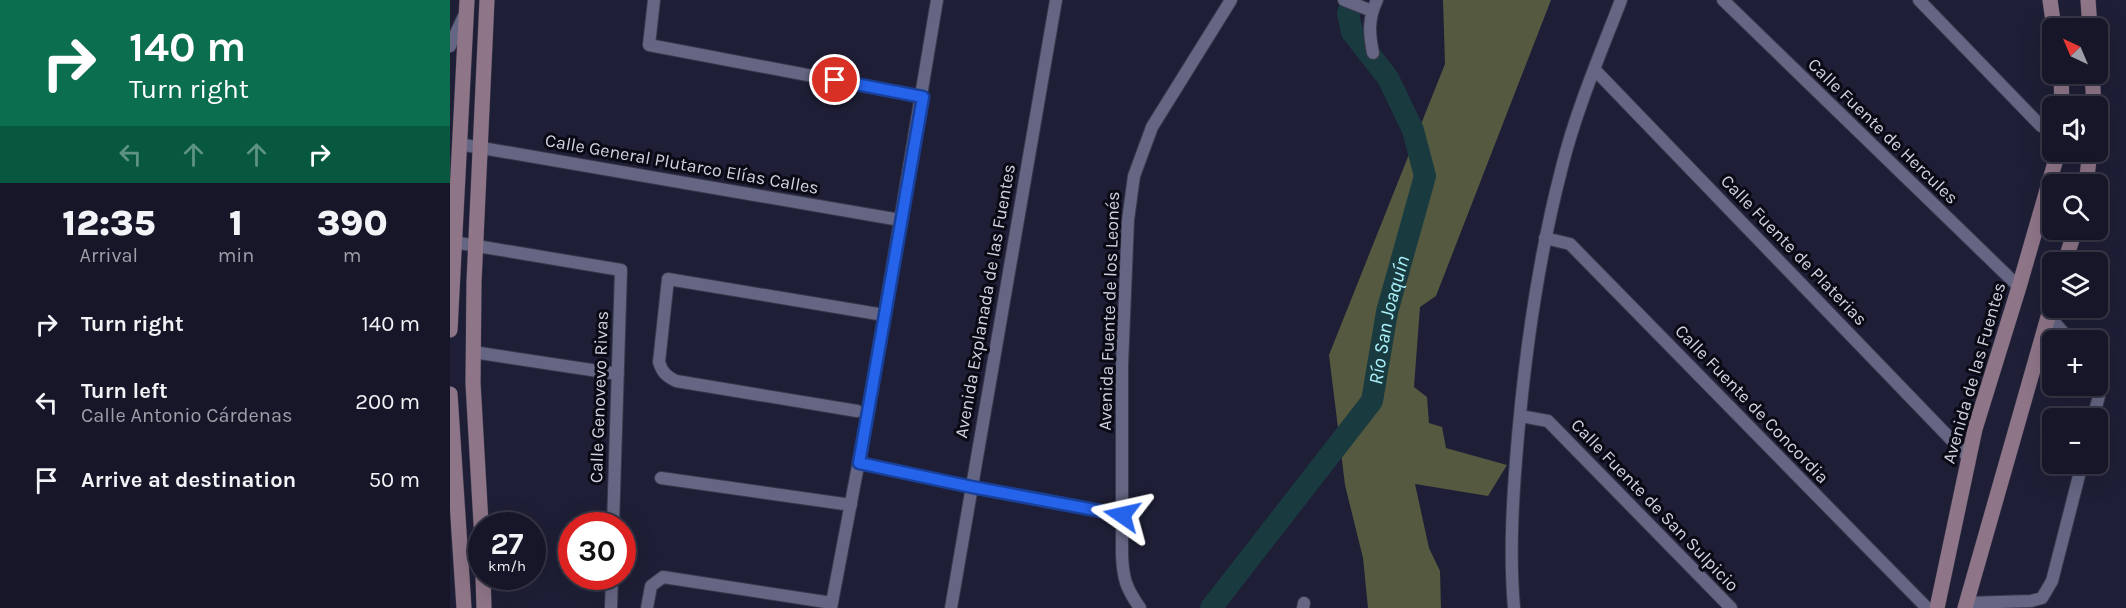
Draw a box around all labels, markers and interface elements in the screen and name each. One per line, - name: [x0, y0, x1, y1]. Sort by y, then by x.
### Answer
- north arrow: [2042, 18, 2108, 84]
- map controls: [2042, 18, 2108, 474]
- text: 140 m: [129, 22, 246, 72]
- icon: right: [30, 24, 108, 102]
- street label: Calle Fuente de Hercules: [1803, 53, 1963, 209]
- pin: [809, 54, 860, 105]
- icon: arrive: [818, 63, 851, 96]
- text: Turn right: [129, 73, 249, 105]
- button: sound: [2042, 96, 2108, 162]
- street label: Calle General Plutarco Elías Calles: [543, 129, 821, 199]
- icon: left: [114, 138, 147, 171]
- icon: ahead: [177, 138, 210, 171]
- icon: ahead: [240, 138, 273, 171]
- icon: right: [303, 138, 336, 171]
- street label: Avenida Explanada de las Fuentes: [950, 162, 1020, 440]
- street label: Calle Fuente de Platerias: [1716, 170, 1872, 330]
- button: search: [2042, 174, 2108, 240]
- street label: Avenida Fuente de los Leonés: [1094, 191, 1124, 431]
- text: 12:35: [62, 202, 155, 244]
- text: 1: [229, 202, 243, 244]
- text: 390: [317, 202, 388, 244]
- text: Arrival: [80, 244, 138, 267]
- text: min: [218, 244, 254, 267]
- text: m: [343, 244, 362, 267]
- button: layers: [2042, 252, 2108, 318]
- water label: Río San Joaquín: [1363, 253, 1414, 386]
- street label: Avenida de las Fuentes: [1938, 280, 2010, 466]
- icon: right: [30, 308, 63, 341]
- text: Turn right: [81, 311, 184, 337]
- text: 140 m: [362, 311, 420, 337]
- street label: Calle Genovevo Rivas: [585, 311, 613, 483]
- street label: Calle Fuente de Concordia: [1670, 320, 1834, 488]
- button: +: [2042, 330, 2108, 396]
- text: Turn left: [81, 378, 168, 404]
- icon: left: [30, 386, 63, 419]
- text: 200 m: [355, 389, 420, 415]
- text: Calle Antonio Cárdenas: [81, 404, 292, 427]
- button: −: [2042, 408, 2108, 474]
- street label: Calle Fuente de San Sulpicio: [1566, 414, 1744, 596]
- icon: arrive: [30, 464, 63, 497]
- text: Arrive at destination: [81, 467, 296, 493]
- text: 50 m: [369, 467, 420, 493]
- position arrow: [1090, 483, 1154, 547]
- speed limit sign: 30: [558, 512, 636, 590]
- text: 27: [490, 526, 524, 562]
- text: km/h: [488, 557, 526, 575]

